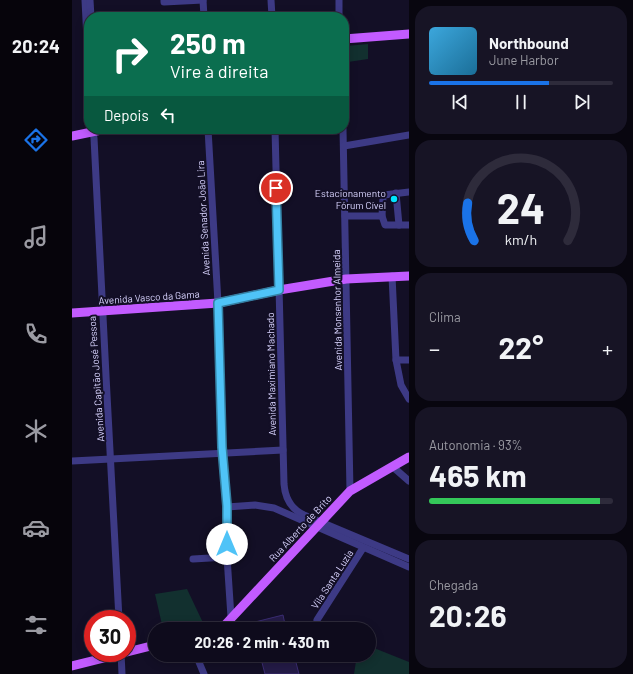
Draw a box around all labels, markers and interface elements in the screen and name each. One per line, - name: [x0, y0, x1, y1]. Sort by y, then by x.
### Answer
- text: 250 m: [170, 26, 246, 60]
- icon: right: [104, 28, 156, 80]
- text: Northbound: [489, 34, 569, 52]
- text: 20:24: [12, 35, 60, 57]
- text: June Harbor: [489, 52, 559, 68]
- text: Vire à direita: [170, 60, 268, 82]
- icon: previous: [449, 91, 471, 113]
- icon: pause: [510, 91, 532, 113]
- icon: next: [571, 91, 593, 113]
- icon: left: [157, 104, 179, 126]
- text: Depois: [104, 106, 149, 124]
- icon: directions: [22, 126, 50, 154]
- street label: Avenida Senador João Lira: [194, 160, 212, 276]
- pin: [259, 171, 293, 205]
- icon: arrive: [265, 177, 287, 199]
- text: 24: [497, 182, 545, 232]
- place label: Estacionamento Fórum Cível: [315, 187, 386, 211]
- marker: Estacionamento Fórum Cível: [389, 194, 399, 204]
- icon: music: [22, 223, 50, 251]
- text: km/h: [505, 231, 537, 248]
- street label: Avenida Monsenhor Almeida: [330, 249, 344, 371]
- street label: Avenida Vasco da Gama: [98, 287, 200, 307]
- text: Clima: [429, 309, 461, 325]
- street label: Avenida Maximiano Machado: [264, 312, 278, 436]
- street label: Avenida Capitão José Pessoa: [86, 316, 106, 442]
- icon: phone: [22, 320, 50, 348]
- text: 22°: [499, 329, 543, 365]
- text: −: [429, 335, 440, 361]
- text: +: [602, 335, 613, 361]
- icon: climate: [22, 417, 50, 445]
- text: Autonomia · 93%: [429, 437, 523, 453]
- text: 465 km: [429, 457, 526, 493]
- street label: Rua Alberto de Brito: [266, 492, 334, 564]
- icon: car: [22, 514, 50, 542]
- position arrow: [206, 523, 248, 565]
- street label: Vila Santa Luzia: [308, 547, 356, 611]
- text: Chegada: [429, 577, 478, 593]
- text: 20:26: [429, 597, 507, 633]
- speed limit sign: 30: [84, 610, 136, 662]
- icon: filters: [22, 611, 50, 639]
- text: 20:26 · 2 min · 430 m: [194, 633, 330, 651]

